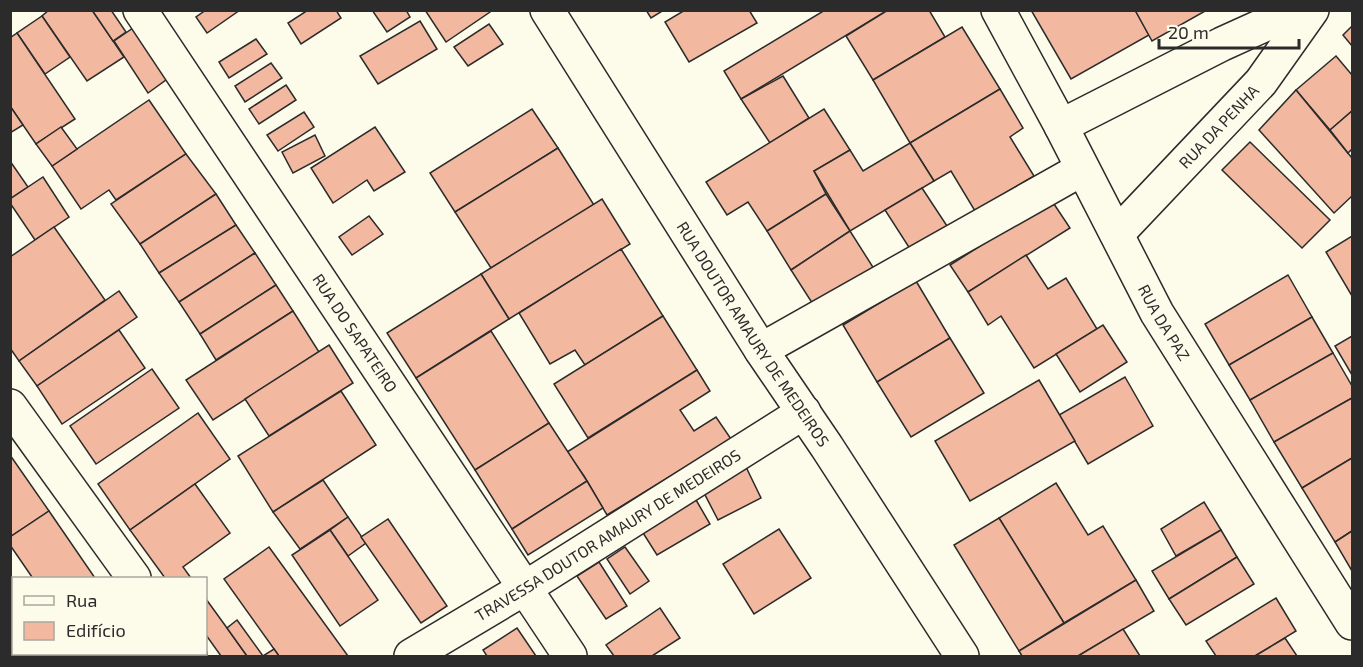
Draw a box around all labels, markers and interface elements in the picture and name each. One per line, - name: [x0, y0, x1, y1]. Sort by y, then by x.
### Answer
- scale bar: [1159, 12, 1298, 50]
- text: 20 m: [1168, 21, 1209, 43]
- street label: RUA DA PENHA: [1174, 81, 1262, 172]
- street label: RUA DOUTOR AMAURY DE MEDEIROS: [673, 218, 834, 450]
- street label: RUA DO SAPATEIRO: [309, 270, 402, 396]
- street label: RUA DA PAZ: [1135, 281, 1194, 364]
- street label: TRAVESSA DOUTOR AMAURY DE MEDEIROS: [471, 445, 744, 625]
- legend: [12, 577, 207, 655]
- text: Rua: [66, 589, 97, 611]
- text: Edifício: [66, 619, 126, 641]

